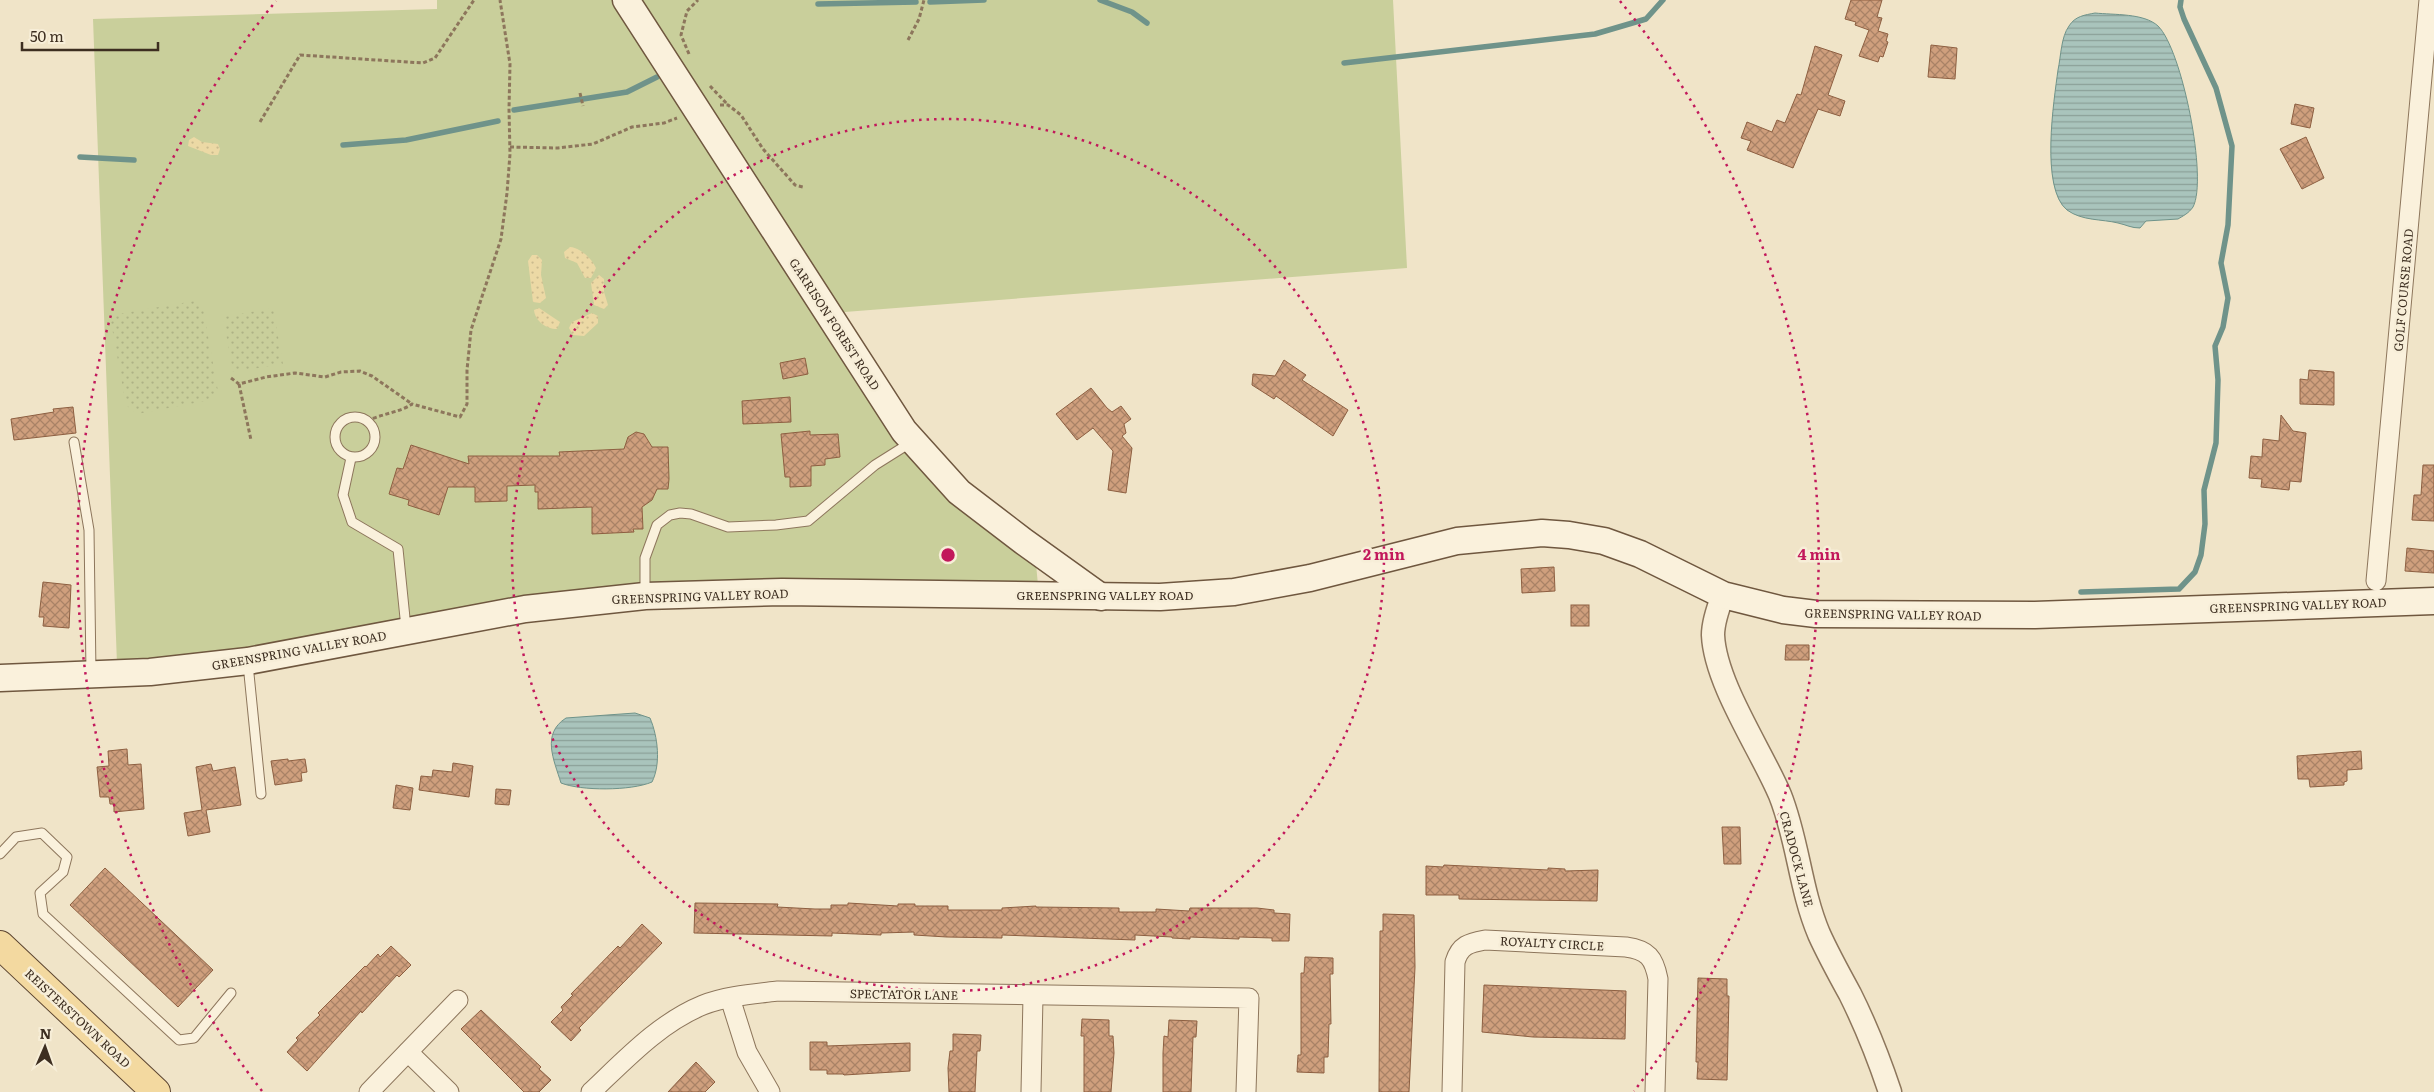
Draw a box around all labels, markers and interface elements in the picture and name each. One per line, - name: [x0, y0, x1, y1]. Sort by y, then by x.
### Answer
- scale bar: [22, 20, 159, 52]
- text: 50 m: [30, 24, 64, 47]
- street label: GOLF COURSE ROAD: [2389, 228, 2417, 352]
- street label: GARRISON FOREST ROAD: [785, 254, 885, 394]
- text: 2 min: [1363, 542, 1406, 565]
- text: 4 min: [1798, 542, 1841, 565]
- centre of rings: [939, 546, 957, 564]
- street label: GREENSPRING VALLEY ROAD: [611, 584, 789, 608]
- street label: GREENSPRING VALLEY ROAD: [1016, 586, 1194, 604]
- street label: GREENSPRING VALLEY ROAD: [2209, 593, 2387, 617]
- street label: GREENSPRING VALLEY ROAD: [1804, 603, 1982, 625]
- street label: GREENSPRING VALLEY ROAD: [210, 626, 388, 674]
- street label: CRADOCK LANE: [1776, 809, 1818, 909]
- street label: ROYALTY CIRCLE: [1499, 931, 1605, 955]
- street label: REISTERSTOWN ROAD: [23, 966, 133, 1070]
- street label: SPECTATOR LANE: [850, 984, 959, 1004]
- north arrow: [20, 1022, 70, 1072]

